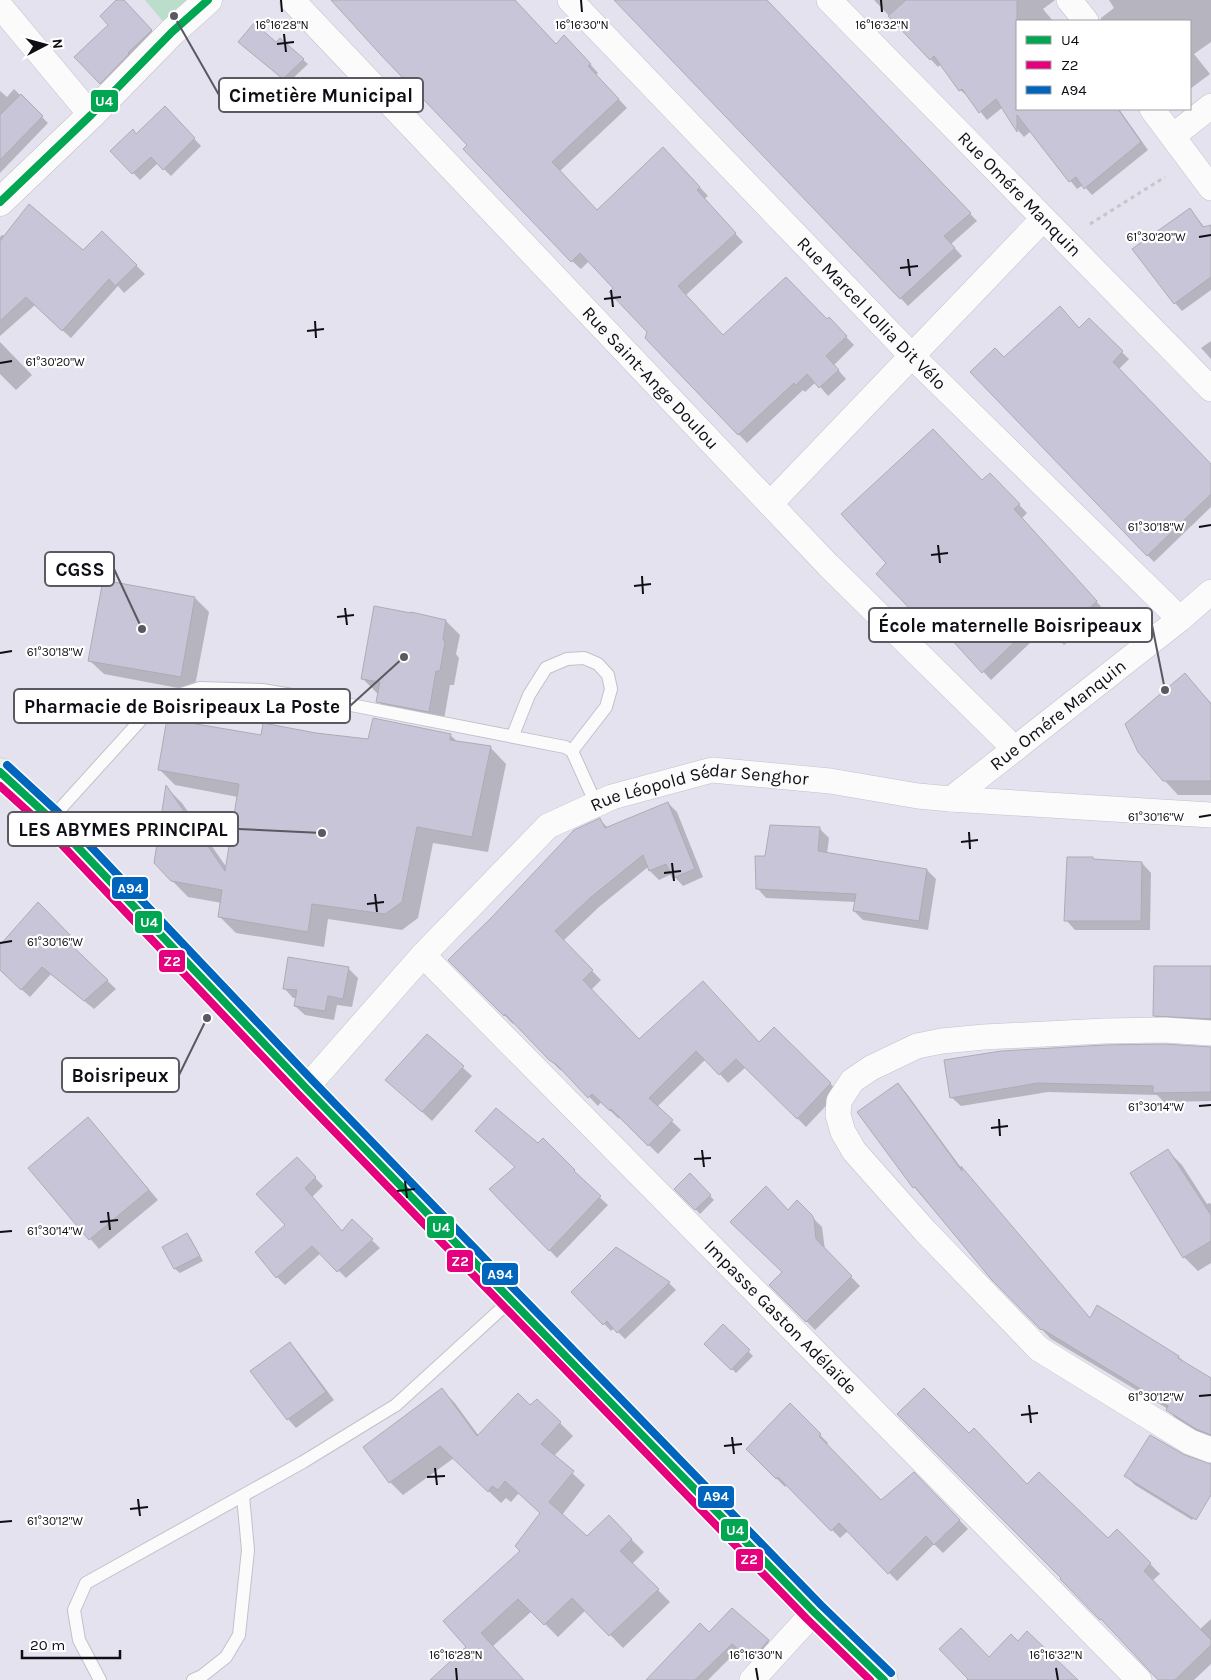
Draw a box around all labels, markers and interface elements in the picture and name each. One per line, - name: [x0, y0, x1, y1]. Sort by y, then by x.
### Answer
- text: 16°16'28"N: [255, 18, 309, 32]
- text: 16°16'30"N: [555, 18, 609, 32]
- text: 16°16'32"N: [855, 18, 909, 32]
- north arrow: [20, 20, 70, 70]
- legend: [1016, 20, 1191, 110]
- text: U4: [1061, 31, 1080, 49]
- text: N: [48, 38, 66, 50]
- text: Z2: [1061, 56, 1079, 74]
- callout: Cimetière Municipal: [219, 78, 423, 112]
- text: A94: [1061, 81, 1087, 99]
- text: Cimetière Municipal: [229, 85, 413, 107]
- line badge: U4: [90, 89, 119, 113]
- text: U4: [95, 93, 114, 110]
- street label: Rue Omére Manquin: [953, 127, 1086, 261]
- text: 61°30'20"W: [1126, 230, 1186, 244]
- street label: Rue Marcel Lollia Dit Vélo: [792, 232, 951, 395]
- street label: Rue Saint-Ange Doulou: [578, 302, 724, 454]
- text: 61°30'20"W: [25, 355, 85, 369]
- text: 61°30'18"W: [1128, 520, 1185, 534]
- callout: CGSS: [45, 552, 114, 586]
- text: CGSS: [55, 559, 105, 581]
- callout: École maternelle Boisripeaux: [869, 608, 1152, 642]
- text: École maternelle Boisripeaux: [878, 612, 1142, 637]
- text: 61°30'18"W: [27, 645, 84, 659]
- street label: Rue Omére Manquin: [985, 655, 1130, 775]
- callout: Pharmacie de Boisripeaux La Poste: [14, 689, 350, 723]
- text: Pharmacie de Boisripeaux La Poste: [24, 696, 340, 718]
- street label: Rue Léopold Sédar Senghor: [587, 759, 810, 816]
- text: 61°30'16"W: [1128, 810, 1184, 824]
- callout: LES ABYMES PRINCIPAL: [8, 812, 238, 846]
- text: LES ABYMES PRINCIPAL: [18, 819, 228, 841]
- line badge: A94: [111, 876, 149, 900]
- text: A94: [117, 880, 143, 897]
- line badge: U4: [134, 910, 163, 934]
- text: U4: [140, 914, 159, 931]
- text: 61°30'16"W: [27, 935, 83, 949]
- line badge: Z2: [158, 949, 186, 973]
- text: Z2: [163, 953, 181, 970]
- callout: Boisripeux: [62, 1058, 179, 1092]
- text: Boisripeux: [71, 1065, 169, 1087]
- text: 61°30'14"W: [1128, 1100, 1184, 1114]
- line badge: U4: [426, 1215, 455, 1239]
- text: U4: [432, 1219, 451, 1236]
- text: 61°30'14"W: [27, 1224, 83, 1238]
- street label: Impasse Gaston Adélaïde: [700, 1235, 862, 1399]
- line badge: Z2: [446, 1249, 474, 1273]
- text: Z2: [451, 1253, 469, 1270]
- line badge: A94: [481, 1262, 519, 1286]
- text: A94: [487, 1266, 513, 1283]
- text: 61°30'12"W: [1128, 1390, 1184, 1404]
- line badge: A94: [697, 1485, 735, 1509]
- text: A94: [703, 1488, 729, 1505]
- text: 61°30'12"W: [27, 1514, 83, 1528]
- line badge: U4: [720, 1518, 749, 1542]
- text: U4: [726, 1522, 745, 1539]
- line badge: Z2: [735, 1548, 764, 1572]
- text: Z2: [740, 1551, 758, 1568]
- scale bar: [22, 1628, 120, 1660]
- text: 20 m: [30, 1636, 65, 1654]
- text: 16°16'28"N: [429, 1648, 483, 1662]
- text: 16°16'30"N: [729, 1648, 783, 1662]
- text: 16°16'32"N: [1029, 1648, 1083, 1662]

